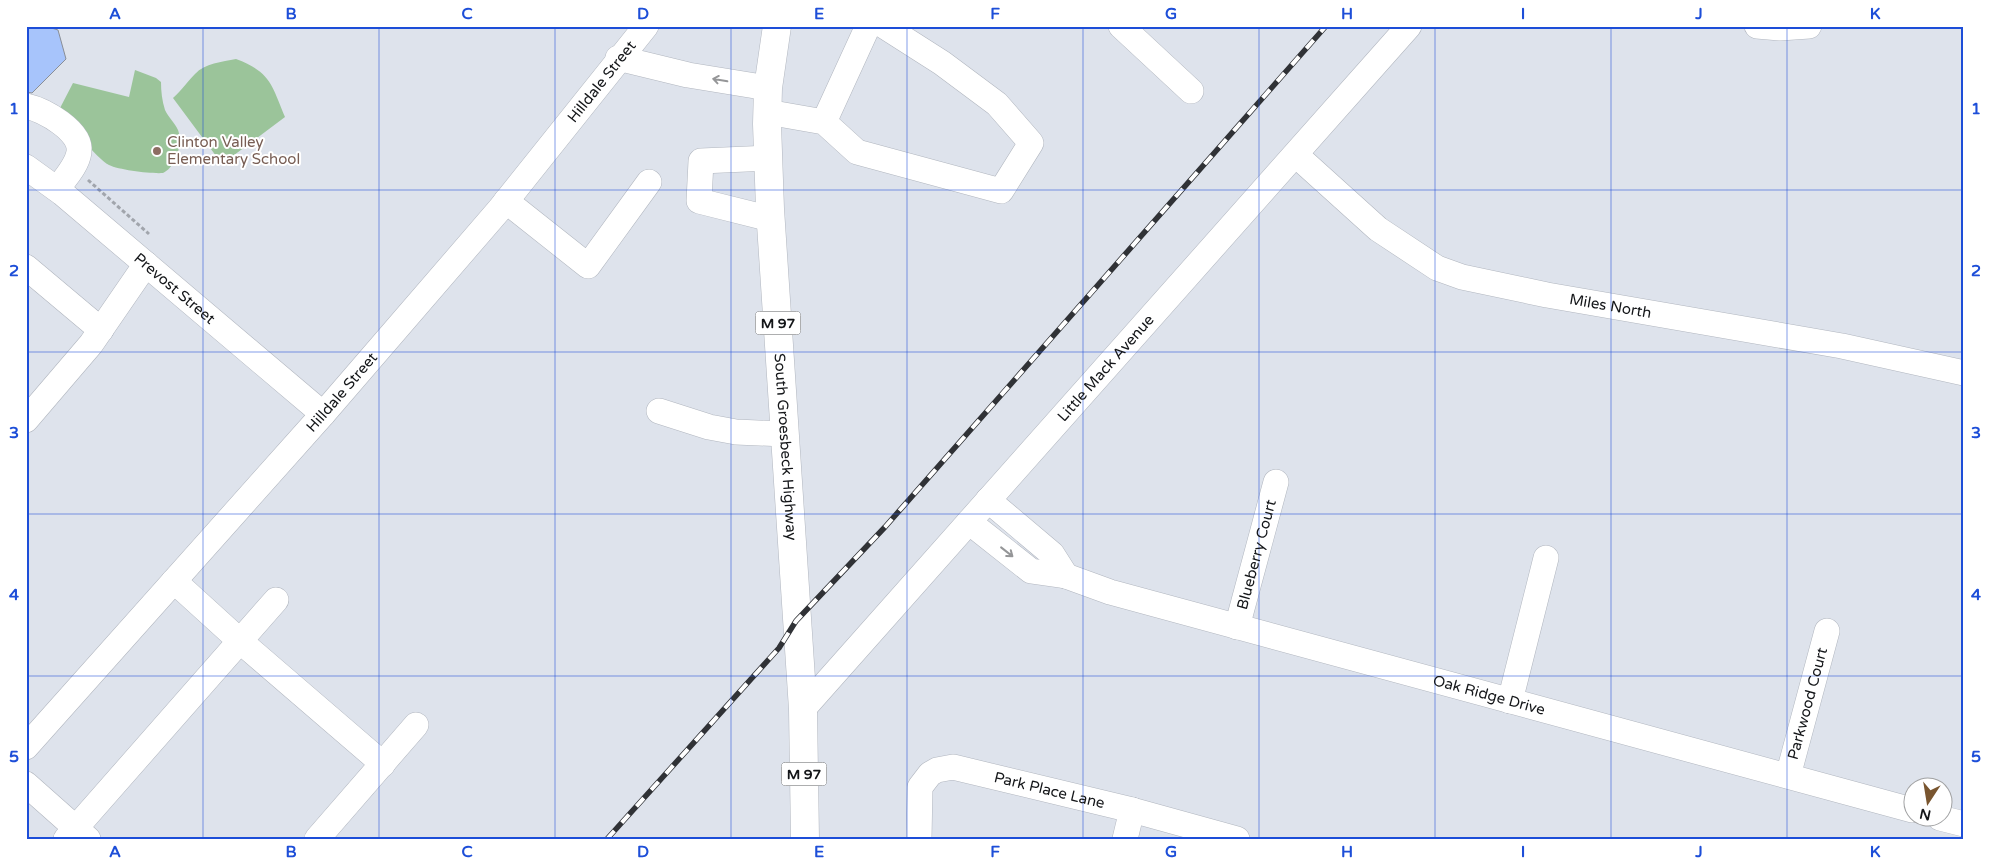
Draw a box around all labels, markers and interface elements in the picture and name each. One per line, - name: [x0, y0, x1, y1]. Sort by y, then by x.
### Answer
- text: A: [109, 4, 121, 24]
- text: B: [285, 4, 297, 24]
- text: C: [461, 4, 473, 24]
- text: D: [637, 4, 649, 24]
- text: E: [814, 4, 824, 24]
- text: F: [990, 4, 1000, 24]
- text: G: [1165, 4, 1177, 24]
- text: H: [1341, 4, 1353, 24]
- text: I: [1521, 4, 1525, 24]
- text: J: [1694, 4, 1703, 24]
- text: K: [1870, 4, 1881, 24]
- street label: Hilldale Street: [564, 37, 640, 126]
- one-way arrow: [712, 75, 728, 85]
- text: 1: [9, 99, 19, 119]
- text: 1: [1971, 99, 1981, 119]
- place label: Clinton Valley Elementary School: [167, 133, 300, 168]
- marker: Clinton Valley Elementary School: [151, 145, 163, 157]
- street label: Prevost Street: [130, 249, 219, 328]
- text: 2: [9, 261, 19, 281]
- text: 2: [1971, 261, 1981, 281]
- street label: Miles North: [1568, 290, 1653, 322]
- street label: Little Mack Avenue: [1054, 311, 1158, 425]
- road number: M 97: [756, 312, 800, 334]
- street label: Hilldale Street: [302, 348, 381, 436]
- street label: South Groesbeck Highway: [771, 353, 801, 541]
- text: 3: [9, 423, 19, 443]
- text: 3: [1971, 423, 1981, 443]
- street label: Blueberry Court: [1233, 497, 1280, 612]
- one-way arrow: [1000, 547, 1013, 558]
- text: 4: [9, 585, 19, 605]
- text: 4: [1971, 585, 1981, 605]
- street label: Parkwood Court: [1784, 645, 1831, 762]
- street label: Oak Ridge Drive: [1431, 671, 1547, 719]
- text: 5: [9, 747, 19, 767]
- text: 5: [1971, 747, 1981, 767]
- road number: M 97: [782, 762, 826, 786]
- street label: Park Place Lane: [992, 768, 1107, 812]
- north arrow: [1902, 778, 1952, 828]
- text: N: [1918, 805, 1933, 824]
- text: A: [109, 842, 121, 862]
- text: B: [285, 842, 297, 862]
- text: C: [461, 842, 473, 862]
- text: D: [637, 842, 649, 862]
- text: E: [814, 842, 824, 862]
- text: F: [990, 842, 1000, 862]
- text: G: [1165, 842, 1177, 862]
- text: H: [1341, 842, 1353, 862]
- text: I: [1521, 842, 1525, 862]
- text: J: [1694, 842, 1703, 862]
- text: K: [1870, 842, 1881, 862]

